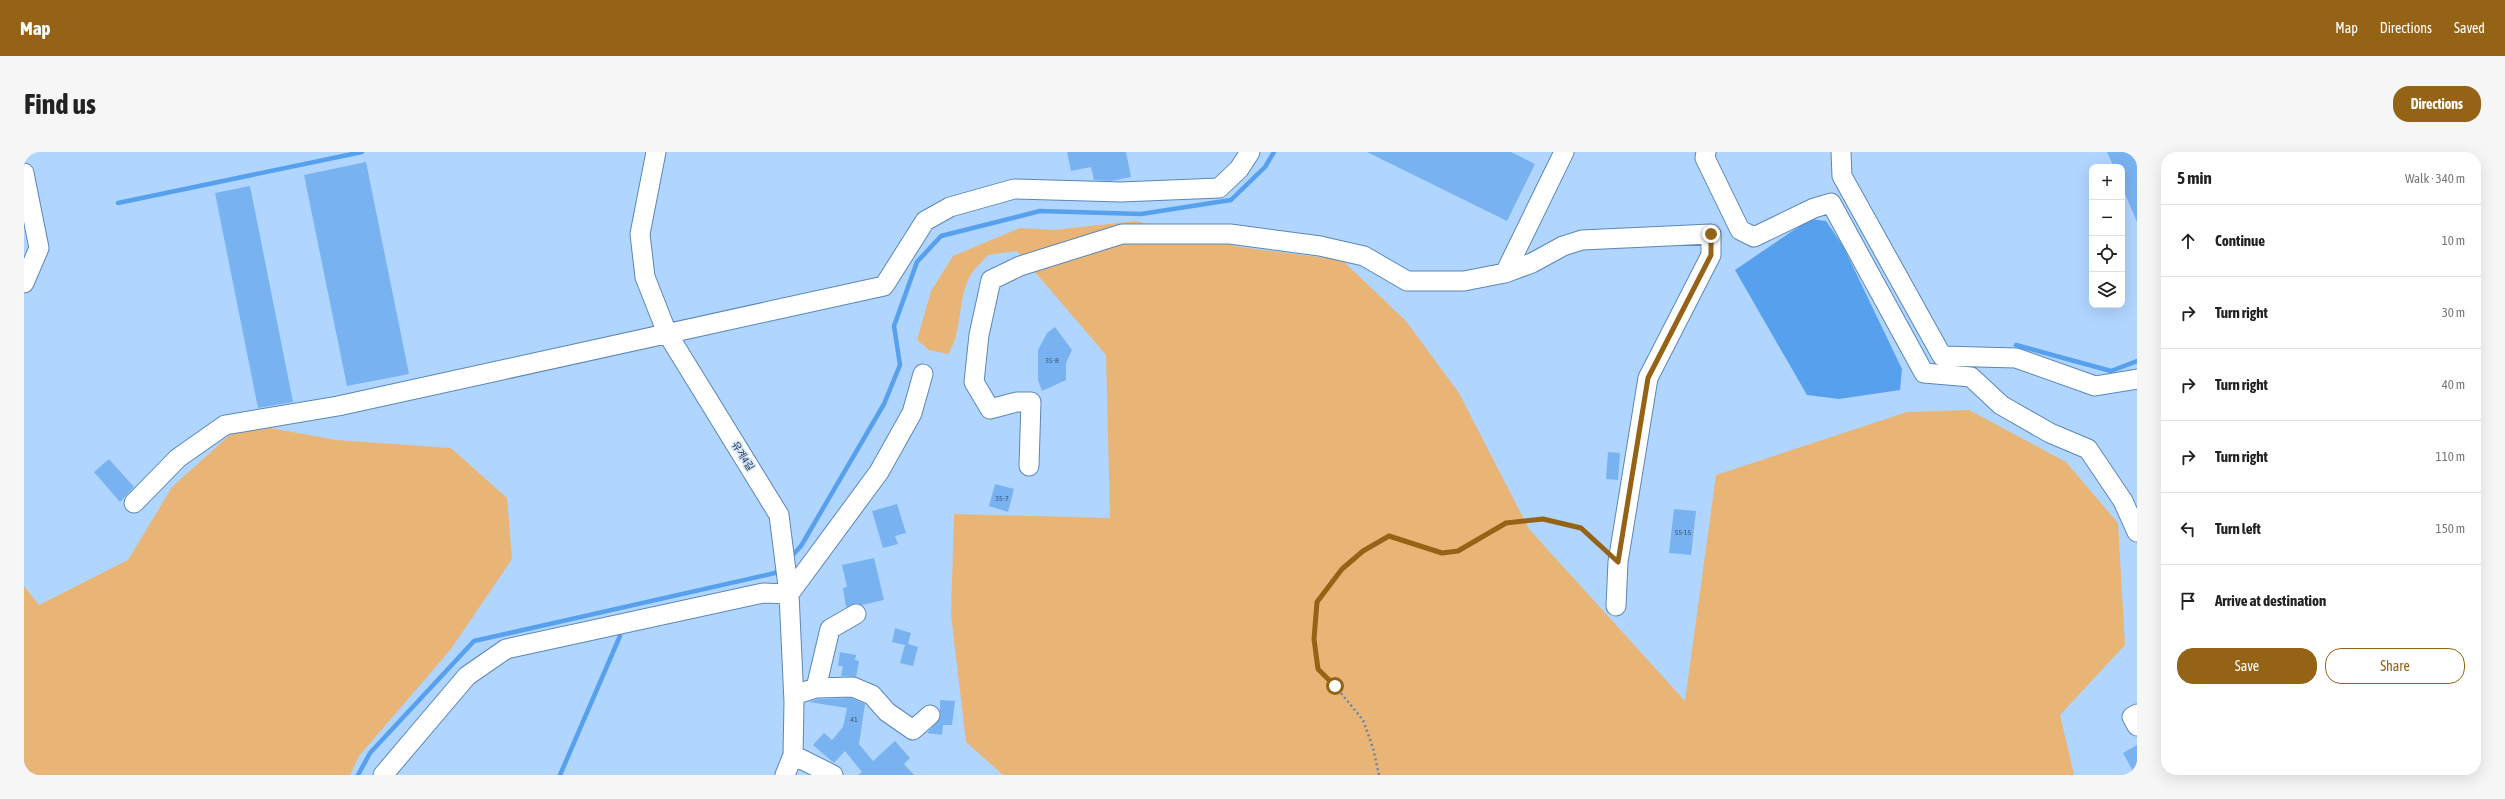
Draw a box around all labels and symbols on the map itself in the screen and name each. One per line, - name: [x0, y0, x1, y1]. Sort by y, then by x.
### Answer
- route end: [1702, 225, 1720, 243]
- house number: 35-8: [1045, 356, 1059, 365]
- street label: 유계4길: [730, 439, 756, 473]
- house number: 35-7: [995, 494, 1009, 503]
- house number: 55-15: [1675, 528, 1692, 537]
- route start: [1326, 677, 1344, 695]
- house number: 41: [850, 715, 858, 724]

